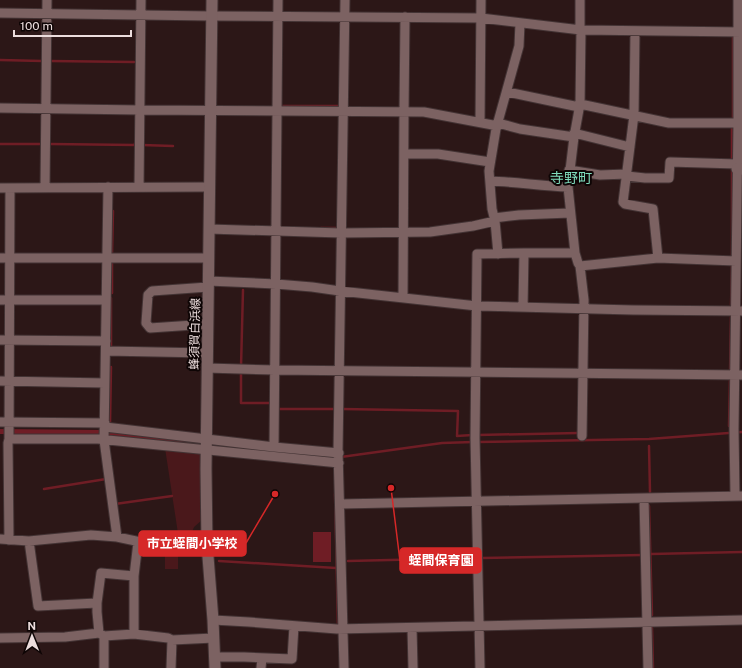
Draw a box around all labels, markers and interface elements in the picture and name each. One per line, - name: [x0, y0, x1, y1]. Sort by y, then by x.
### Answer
- scale bar: [14, 12, 131, 38]
- text: 100 m: [20, 19, 53, 33]
- district label: 寺野町: [550, 170, 592, 186]
- street label: 蜂須賀白浜線: [187, 298, 203, 370]
- callout: 市立蛭間小学校: [139, 531, 246, 556]
- text: 市立蛭間小学校: [146, 536, 238, 551]
- callout: 蛭間保育園: [400, 548, 481, 573]
- text: 蛭間保育園: [408, 553, 474, 568]
- north arrow: [12, 616, 52, 656]
- text: N: [27, 620, 36, 632]

